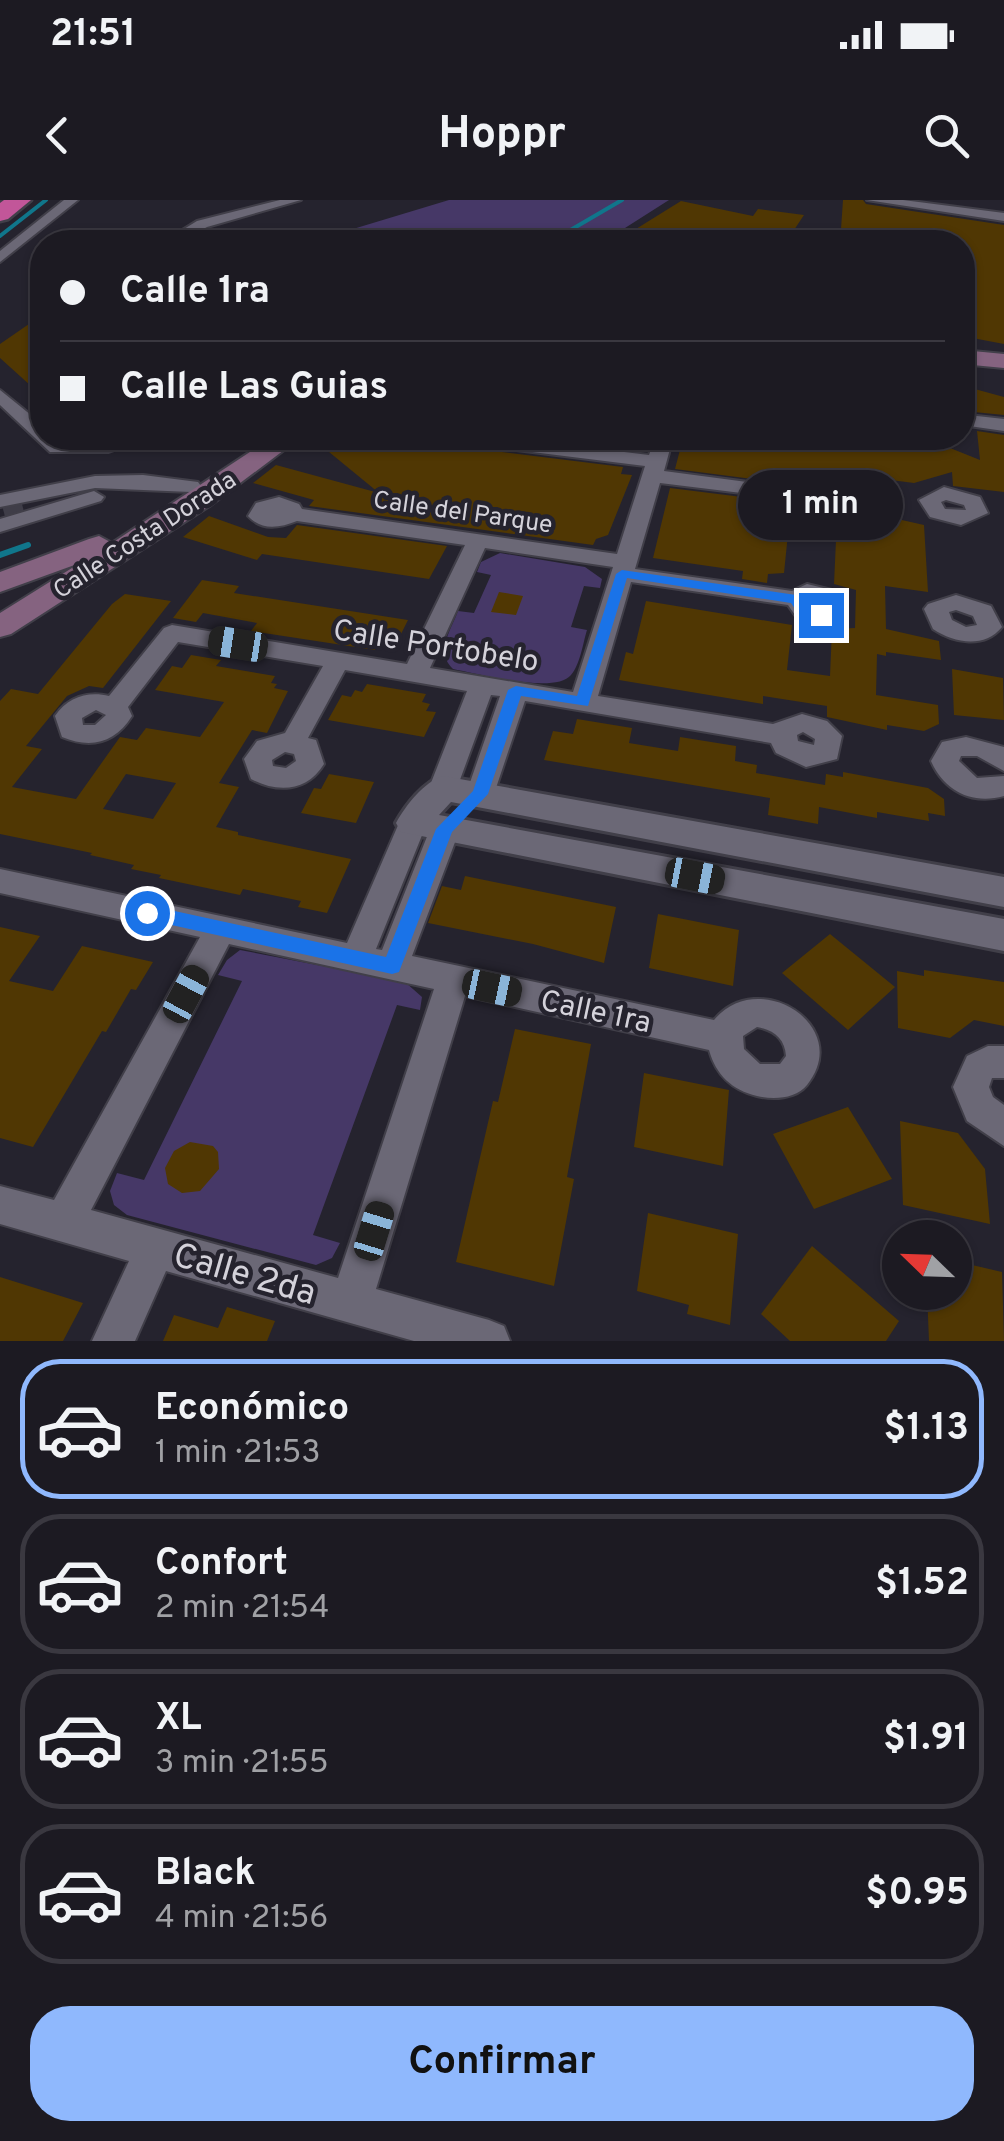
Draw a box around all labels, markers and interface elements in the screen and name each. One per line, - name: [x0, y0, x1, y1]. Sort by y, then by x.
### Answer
- text: 21:51: [50, 11, 136, 60]
- text: Hoppr: [438, 107, 566, 164]
- icon: back: [30, 108, 85, 163]
- icon: search: [919, 108, 974, 163]
- text: Calle 1ra: [120, 268, 270, 317]
- text: Calle Las Guias: [120, 364, 388, 413]
- street label: Calle Costa Dorada: [48, 465, 243, 608]
- callout: 1 min: [738, 470, 904, 540]
- text: 1 min: [782, 485, 859, 525]
- street label: Calle del Parque: [371, 486, 554, 542]
- route end: [799, 593, 844, 638]
- street label: Calle Portobelo: [330, 613, 541, 682]
- car: [206, 624, 270, 664]
- car: [663, 856, 727, 896]
- route start: [125, 891, 170, 936]
- car: [159, 960, 213, 1028]
- car: [460, 967, 524, 1009]
- street label: Calle 1ra: [537, 984, 654, 1043]
- car: [351, 1198, 397, 1264]
- north arrow: [882, 1220, 972, 1310]
- map controls: [882, 1220, 972, 1310]
- street label: Calle 2da: [168, 1235, 320, 1317]
- icon: car: [35, 1384, 125, 1474]
- text: Económico: [155, 1385, 349, 1434]
- text: $1.13: [883, 1405, 969, 1454]
- text: 1 min · 21:53: [155, 1434, 321, 1474]
- icon: car: [35, 1539, 125, 1629]
- text: Confort: [155, 1540, 288, 1589]
- text: $1.52: [875, 1560, 969, 1609]
- text: 2 min · 21:54: [155, 1589, 330, 1629]
- icon: car: [35, 1694, 125, 1784]
- text: XL: [155, 1695, 202, 1744]
- text: $1.91: [883, 1715, 969, 1764]
- text: 3 min · 21:55: [155, 1744, 329, 1784]
- icon: car: [35, 1849, 125, 1939]
- text: Black: [155, 1850, 255, 1899]
- text: $0.95: [865, 1870, 969, 1919]
- text: 4 min · 21:56: [155, 1899, 328, 1939]
- button: Confirmar: [30, 2006, 974, 2121]

